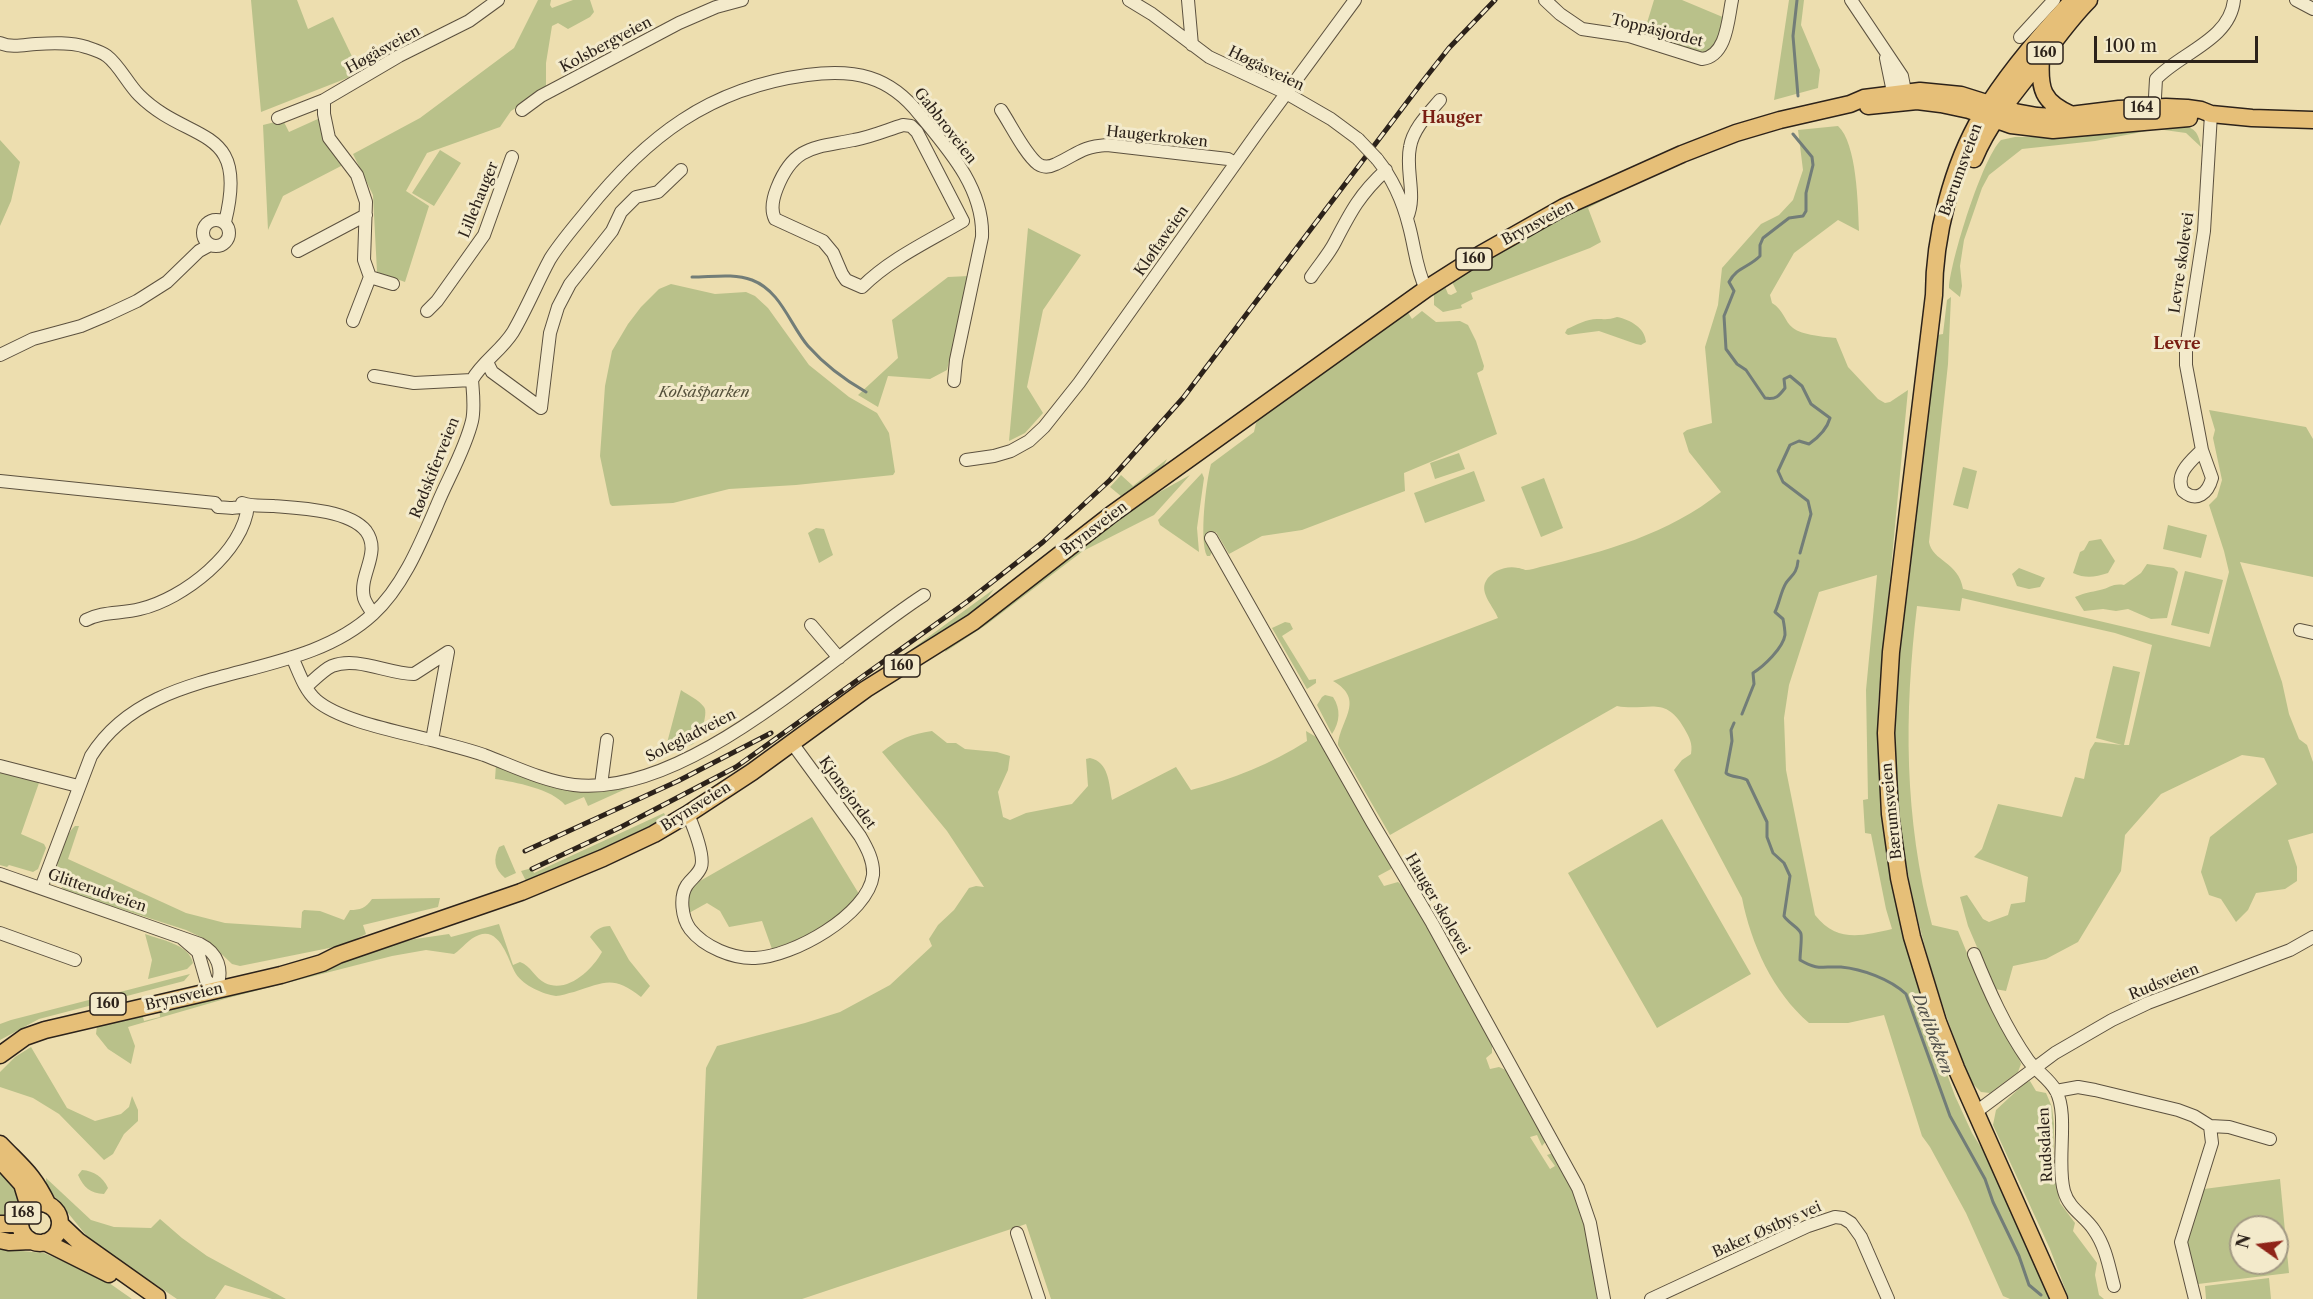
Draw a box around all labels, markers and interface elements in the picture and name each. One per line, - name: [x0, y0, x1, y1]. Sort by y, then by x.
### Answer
- street label: Toppåsjordet: [1609, 11, 1705, 51]
- street label: Kolsbergveien: [557, 13, 655, 77]
- street label: Høgåsveien: [343, 22, 423, 78]
- scale bar: [2097, 24, 2260, 62]
- text: 100 m: [2105, 35, 2157, 57]
- road number: 160: [2027, 42, 2063, 64]
- street label: Høgåsveien: [1225, 43, 1307, 95]
- street label: Gabbroveien: [910, 84, 980, 168]
- road number: 164: [2124, 97, 2160, 119]
- district label: Hauger: [1422, 108, 1482, 128]
- street label: Bærumsveien: [1936, 121, 1986, 219]
- street label: Haugerkroken: [1105, 123, 1209, 151]
- street label: Lillehauger: [456, 159, 502, 241]
- street label: Brynsveien: [1499, 196, 1577, 250]
- street label: Kløftaveien: [1131, 202, 1193, 280]
- street label: Levre skolevei: [2166, 211, 2198, 315]
- road number: 160: [1456, 248, 1492, 270]
- district label: Levre: [2153, 334, 2201, 354]
- park label: Kolsåsparken: [659, 384, 749, 402]
- street label: Rødskiferveien: [407, 415, 463, 521]
- street label: Brynsveien: [1057, 498, 1131, 560]
- road number: 160: [884, 655, 920, 677]
- street label: Solegladveien: [643, 706, 739, 766]
- street label: Kjonejordet: [815, 753, 879, 833]
- street label: Bærumsveien: [1878, 762, 1906, 860]
- street label: Brynsveien: [658, 778, 734, 836]
- street label: Hauger skolevei: [1401, 850, 1473, 958]
- street label: Glitterudveien: [45, 866, 149, 916]
- street label: Rudsveien: [2126, 960, 2202, 1004]
- street label: Brynsveien: [143, 979, 225, 1015]
- water label: Dælibekken: [1908, 991, 1956, 1077]
- road number: 160: [90, 993, 126, 1015]
- street label: Rudsdalen: [2035, 1107, 2057, 1183]
- street label: Baker Østbys vei: [1710, 1198, 1824, 1262]
- road number: 168: [5, 1202, 41, 1224]
- north arrow: [2229, 1215, 2289, 1275]
- text: N: [2232, 1232, 2255, 1250]

